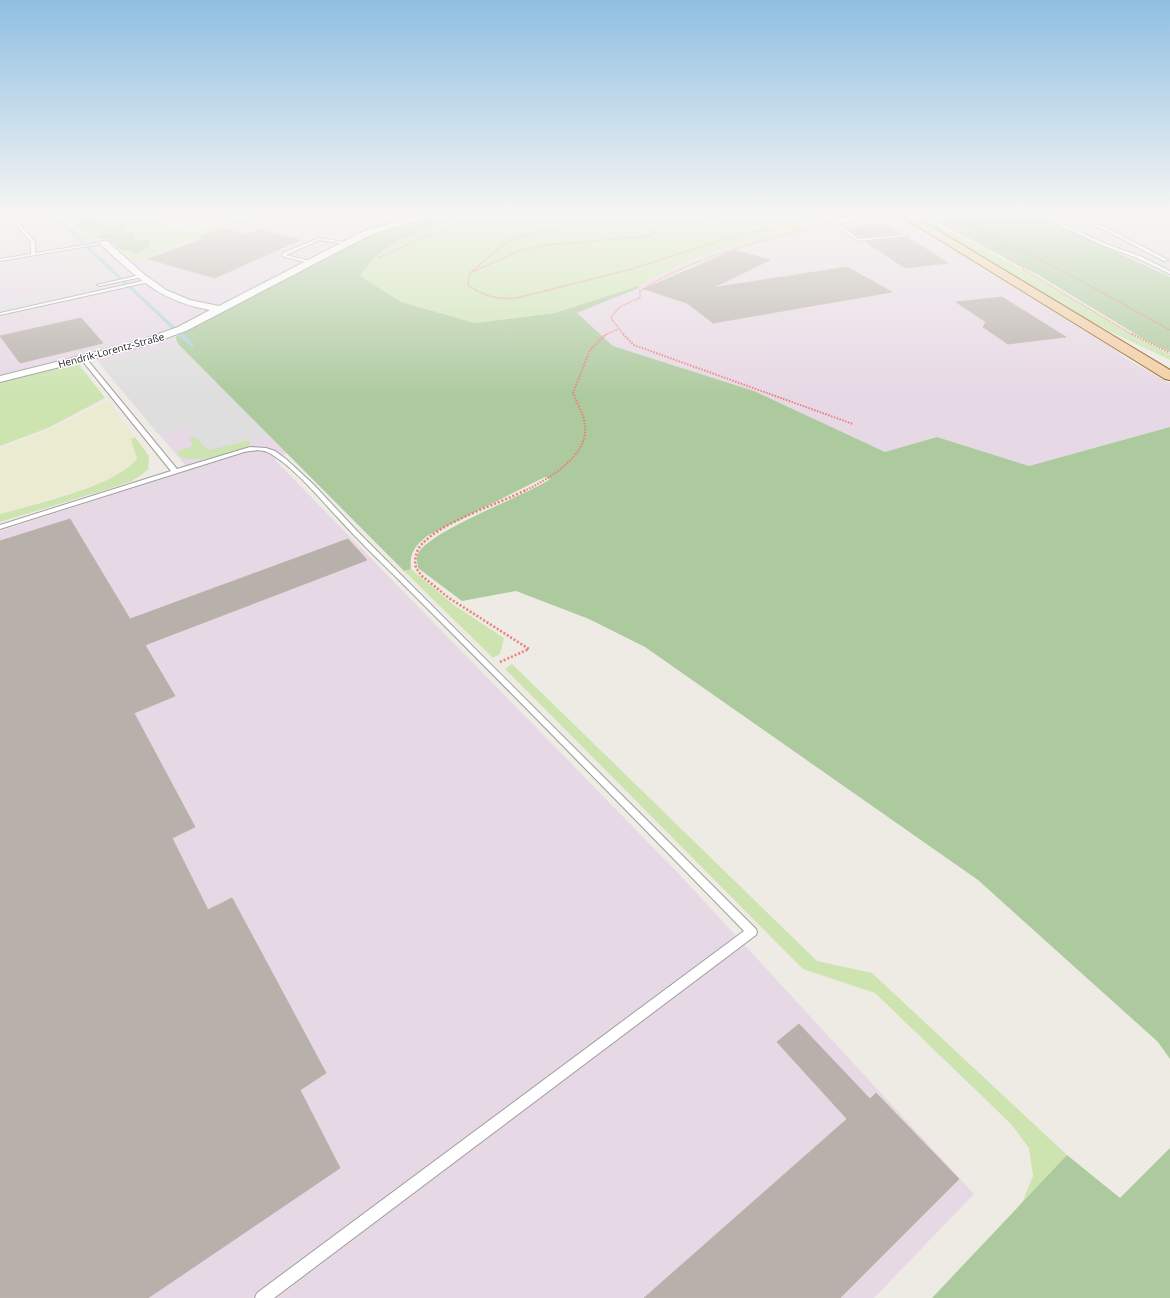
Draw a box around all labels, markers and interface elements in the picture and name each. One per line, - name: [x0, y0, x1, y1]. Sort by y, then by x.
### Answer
- street label: Hendrik-Lorentz-Straße: [56, 329, 166, 371]

